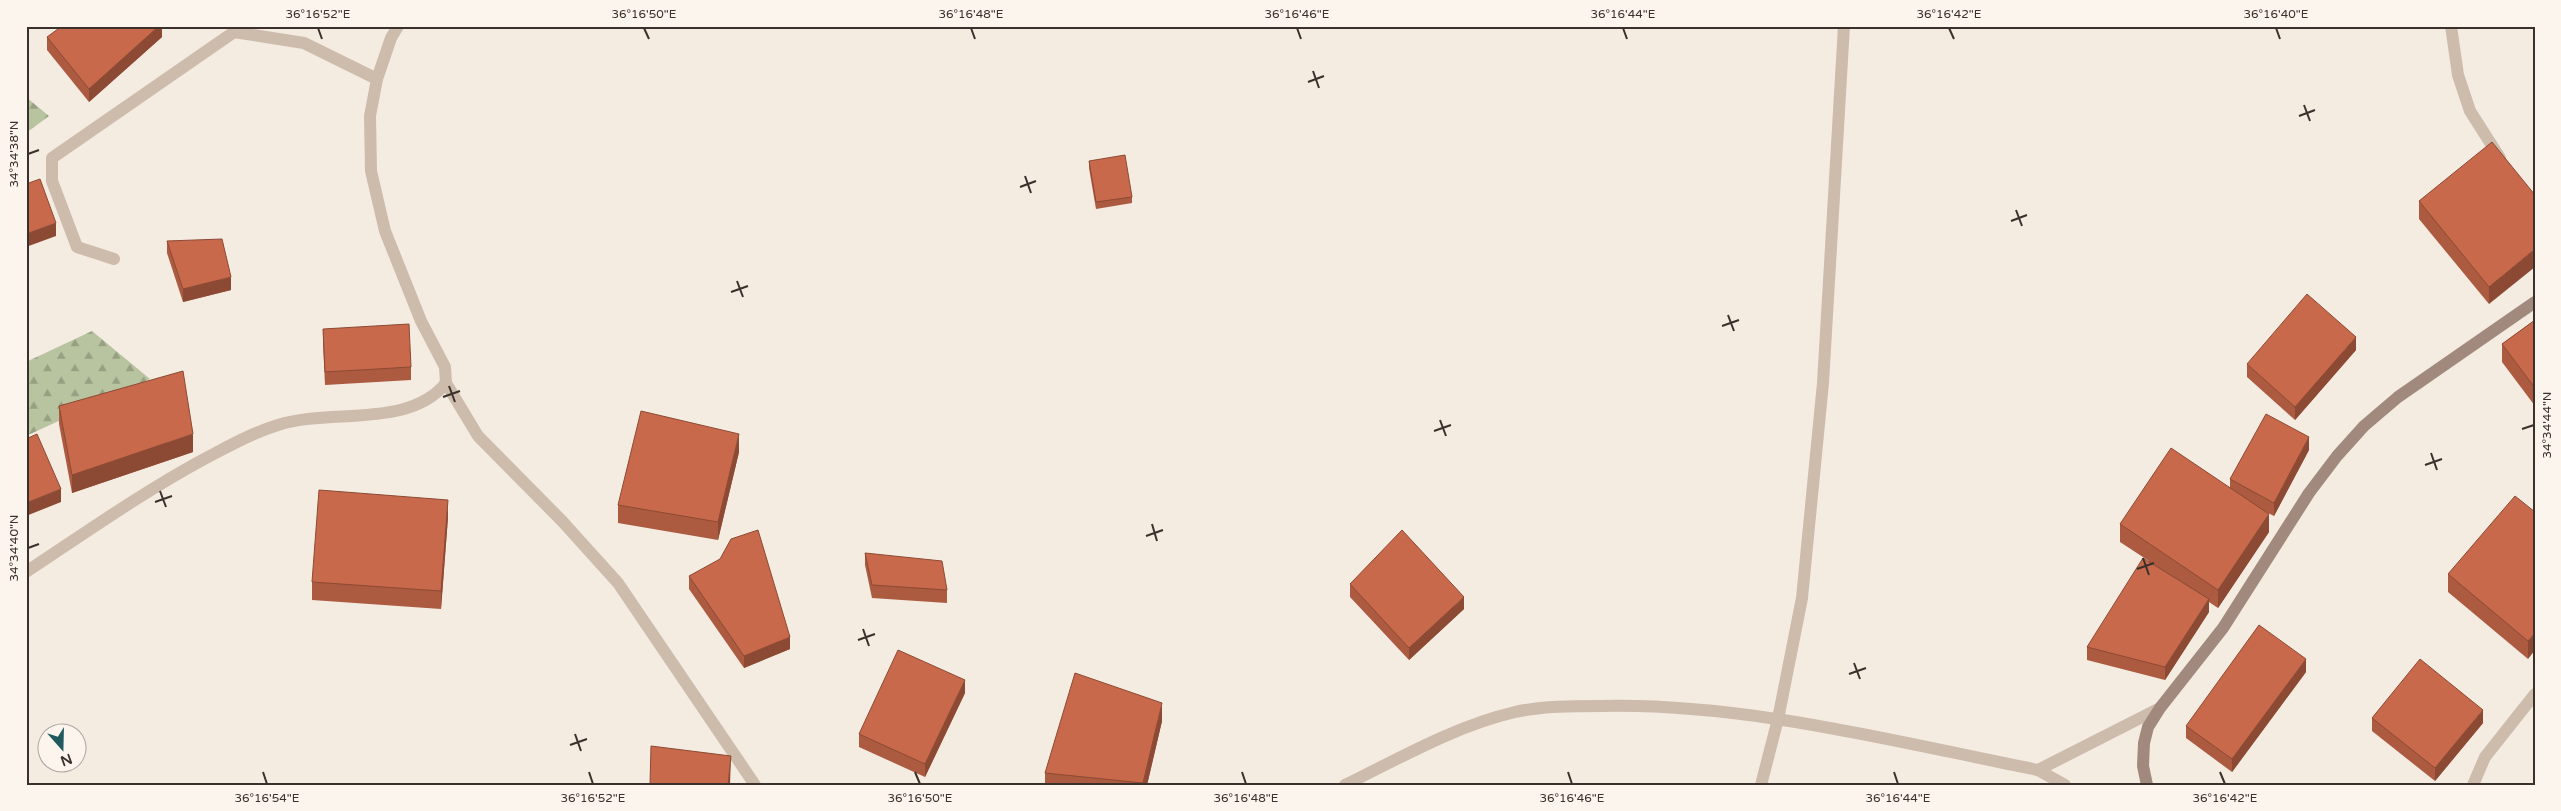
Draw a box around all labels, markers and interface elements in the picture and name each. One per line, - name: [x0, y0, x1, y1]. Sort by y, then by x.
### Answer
- text: 36°16'52"E: [286, 7, 351, 21]
- text: 36°16'50"E: [612, 7, 677, 21]
- text: 36°16'48"E: [939, 7, 1004, 21]
- text: 36°16'46"E: [1265, 7, 1330, 21]
- text: 36°16'44"E: [1591, 7, 1656, 21]
- text: 36°16'42"E: [1917, 7, 1982, 21]
- text: 36°16'40"E: [2244, 7, 2309, 21]
- text: 34°34'38"N: [7, 121, 21, 188]
- text: 34°34'44"N: [2540, 392, 2554, 459]
- text: 34°34'40"N: [7, 515, 21, 582]
- north arrow: [38, 724, 88, 774]
- text: N: [58, 750, 74, 770]
- text: 36°16'54"E: [235, 791, 300, 805]
- text: 36°16'52"E: [561, 791, 626, 805]
- text: 36°16'50"E: [888, 791, 953, 805]
- text: 36°16'48"E: [1214, 791, 1279, 805]
- text: 36°16'46"E: [1540, 791, 1605, 805]
- text: 36°16'44"E: [1866, 791, 1931, 805]
- text: 36°16'42"E: [2193, 791, 2258, 805]

